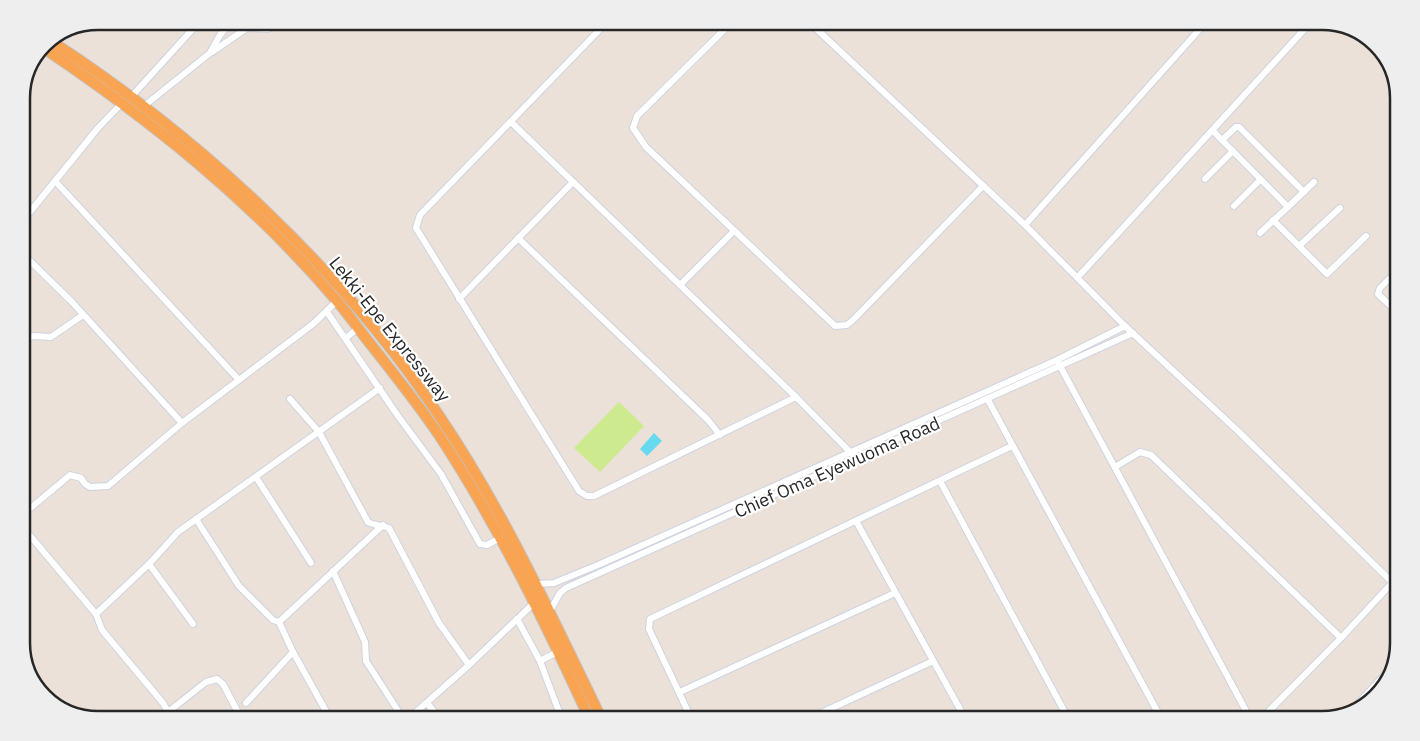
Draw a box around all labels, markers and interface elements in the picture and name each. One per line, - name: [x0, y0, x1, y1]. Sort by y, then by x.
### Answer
- street label: Lekki-Epe Expressway: [324, 252, 456, 406]
- street label: Chief Oma Eyewuoma Road: [731, 411, 943, 523]

